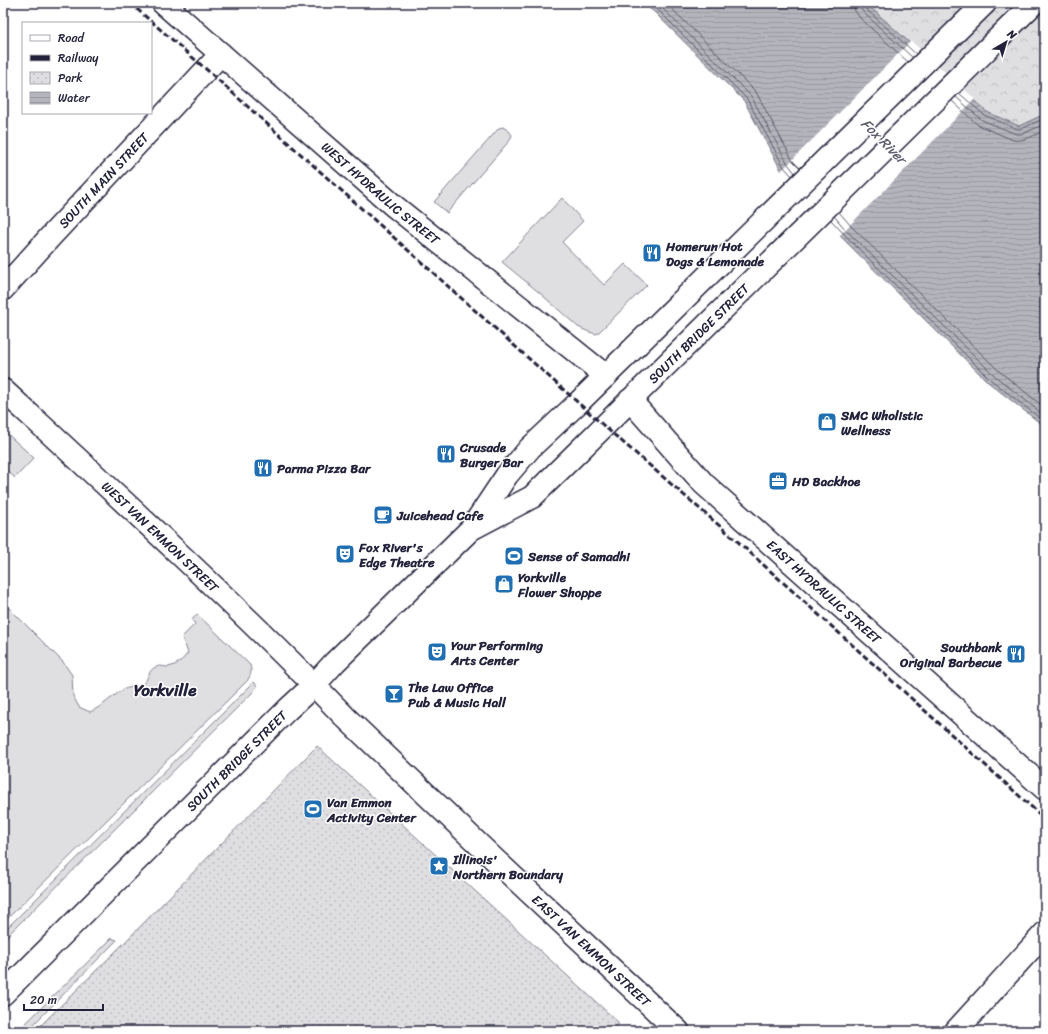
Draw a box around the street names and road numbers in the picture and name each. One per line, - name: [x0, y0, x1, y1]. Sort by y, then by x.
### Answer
- street label: SOUTH MAIN STREET: [53, 126, 155, 234]
- street label: WEST HYDRAULIC STREET: [316, 136, 446, 251]
- street label: SOUTH BRIDGE STREET: [642, 277, 756, 389]
- street label: WEST VAN EMMON STREET: [96, 475, 225, 599]
- street label: EAST HYDRAULIC STREET: [761, 534, 888, 651]
- street label: SOUTH BRIDGE STREET: [181, 704, 293, 817]
- street label: EAST VAN EMMON STREET: [526, 889, 657, 1013]

